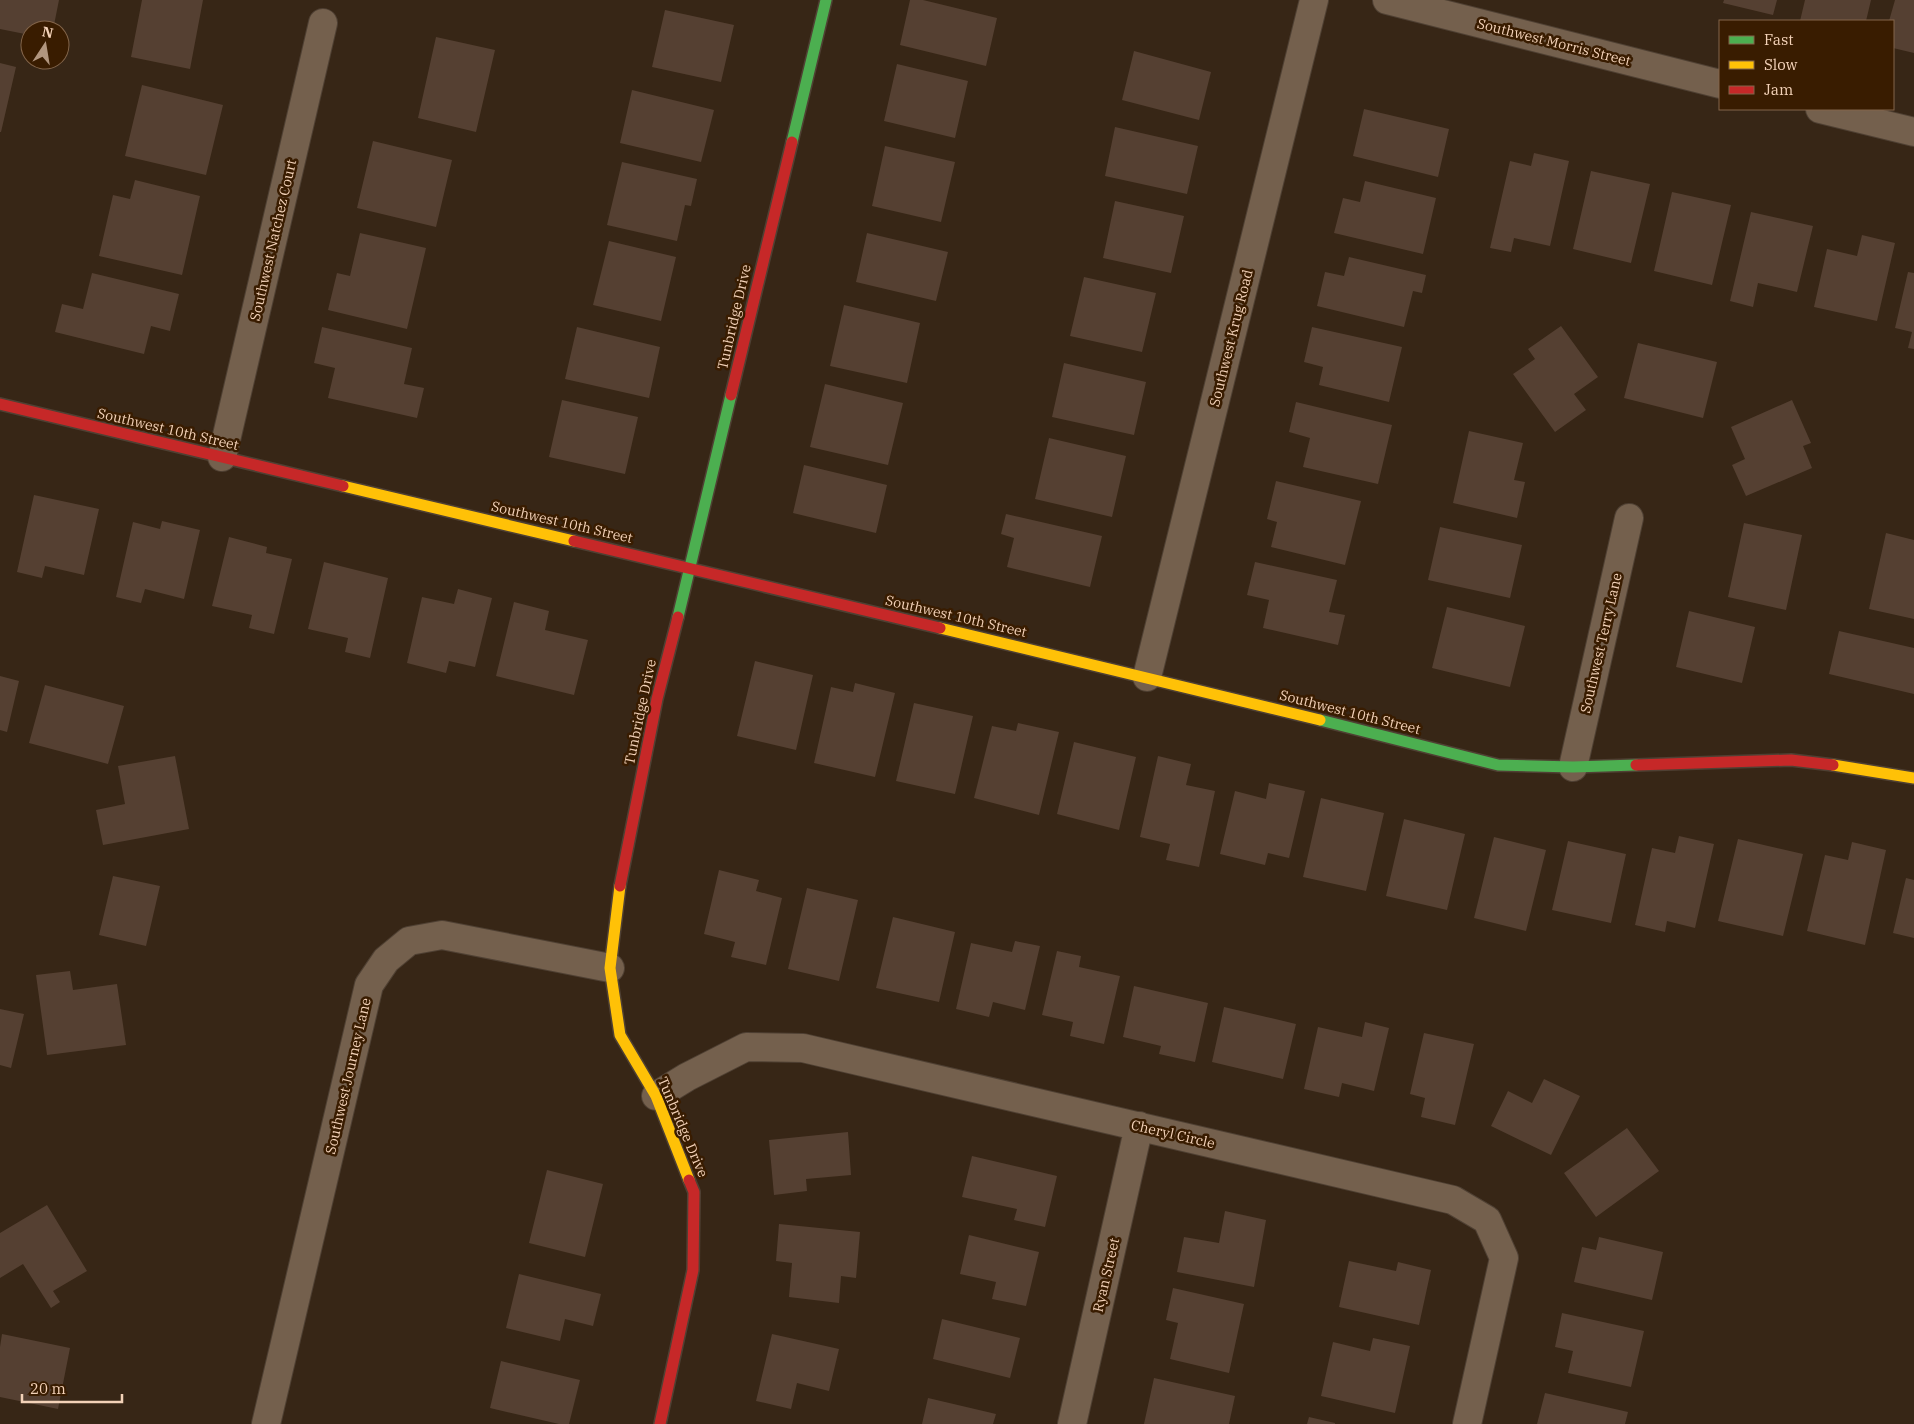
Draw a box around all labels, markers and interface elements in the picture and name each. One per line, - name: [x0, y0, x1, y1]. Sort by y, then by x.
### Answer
- street label: Southwest Morris Street: [1475, 14, 1633, 70]
- north arrow: [20, 20, 70, 70]
- legend: [1719, 20, 1894, 110]
- text: N: [40, 22, 55, 42]
- text: Fast: [1764, 30, 1794, 49]
- text: Slow: [1764, 55, 1798, 74]
- text: Jam: [1764, 80, 1793, 99]
- street label: Southwest Natchez Court: [246, 157, 300, 323]
- street label: Tunbridge Drive: [713, 263, 755, 371]
- street label: Southwest Krug Road: [1205, 267, 1257, 408]
- street label: Southwest 10th Street: [96, 404, 241, 454]
- street label: Southwest 10th Street: [490, 497, 635, 547]
- street label: Southwest Terry Lane: [1576, 571, 1626, 715]
- street label: Southwest 10th Street: [884, 591, 1029, 641]
- street label: Tunbridge Drive: [620, 658, 660, 766]
- street label: Southwest 10th Street: [1278, 686, 1422, 738]
- street label: Southwest Journey Lane: [321, 996, 375, 1156]
- street label: Tunbridge Drive: [654, 1074, 712, 1180]
- street label: Cheryl Circle: [1129, 1116, 1217, 1152]
- street label: Ryan Street: [1089, 1236, 1123, 1314]
- scale bar: [22, 1372, 122, 1404]
- text: 20 m: [30, 1379, 66, 1398]

